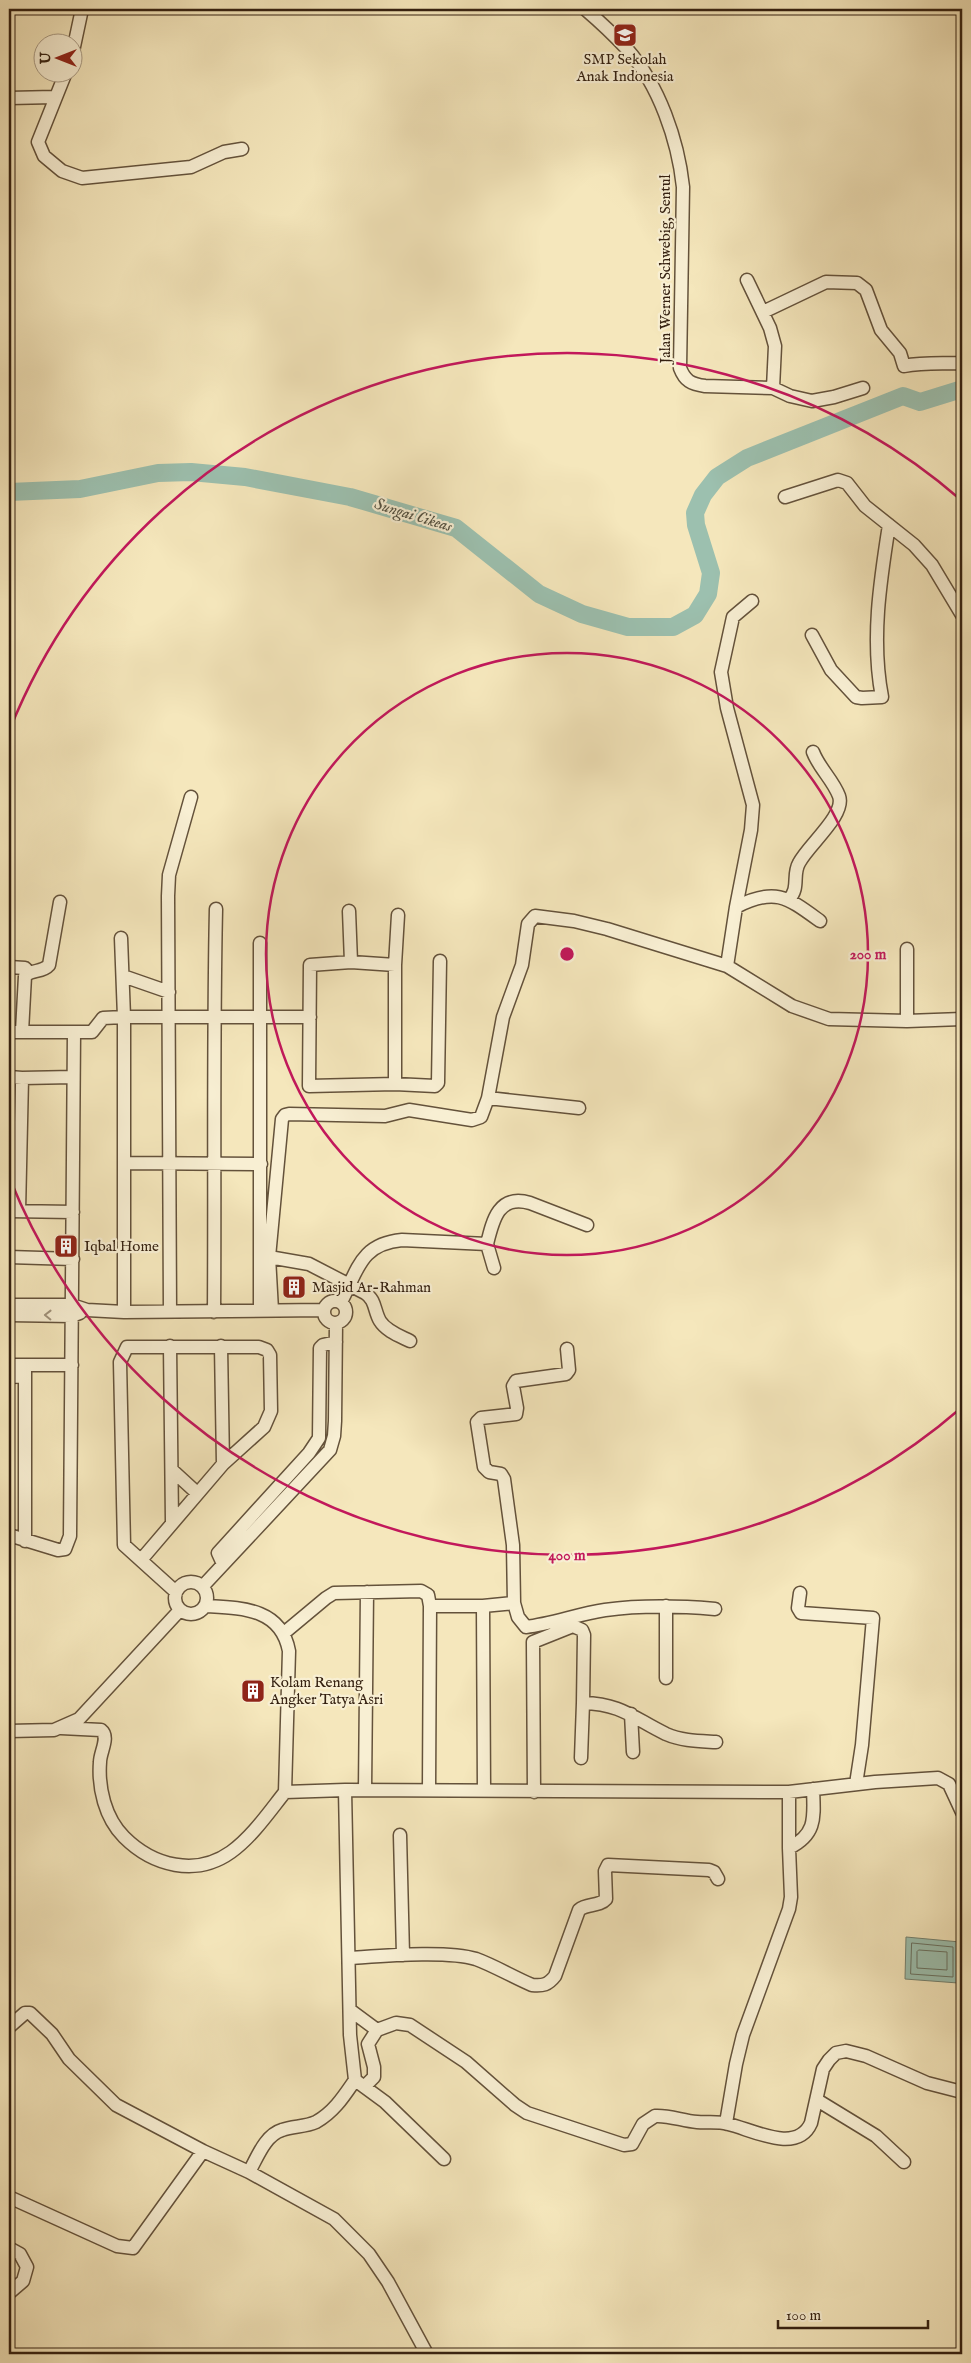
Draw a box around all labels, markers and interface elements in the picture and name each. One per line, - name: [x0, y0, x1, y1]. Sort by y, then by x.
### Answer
- school or university icon: SMP Sekolah Anak Indonesia: [612, 22, 638, 48]
- north arrow: [32, 32, 82, 82]
- place label: SMP Sekolah Anak Indonesia: [575, 50, 674, 86]
- text: U: [37, 51, 55, 65]
- street label: Jalan Werner Schwebig, Sentul: [656, 174, 675, 366]
- water label: Sungai Cikeas: [372, 495, 455, 537]
- centre of rings: [558, 945, 576, 963]
- text: 200 m: [850, 945, 887, 964]
- building icon: Iqbal Home: [53, 1233, 79, 1259]
- place label: Iqbal Home: [84, 1237, 159, 1256]
- building icon: Masjid Ar-Rahman: [281, 1274, 307, 1300]
- place label: Masjid Ar-Rahman: [312, 1278, 431, 1297]
- one-way arrow: [44, 1310, 52, 1321]
- text: 400 m: [549, 1546, 586, 1565]
- place label: Kolam Renang Angker Tatya Asri: [269, 1673, 383, 1709]
- building icon: Kolam Renang Angker Tatya Asri: [240, 1678, 266, 1704]
- scale bar: [778, 2298, 928, 2330]
- text: 100 m: [786, 2306, 822, 2325]

